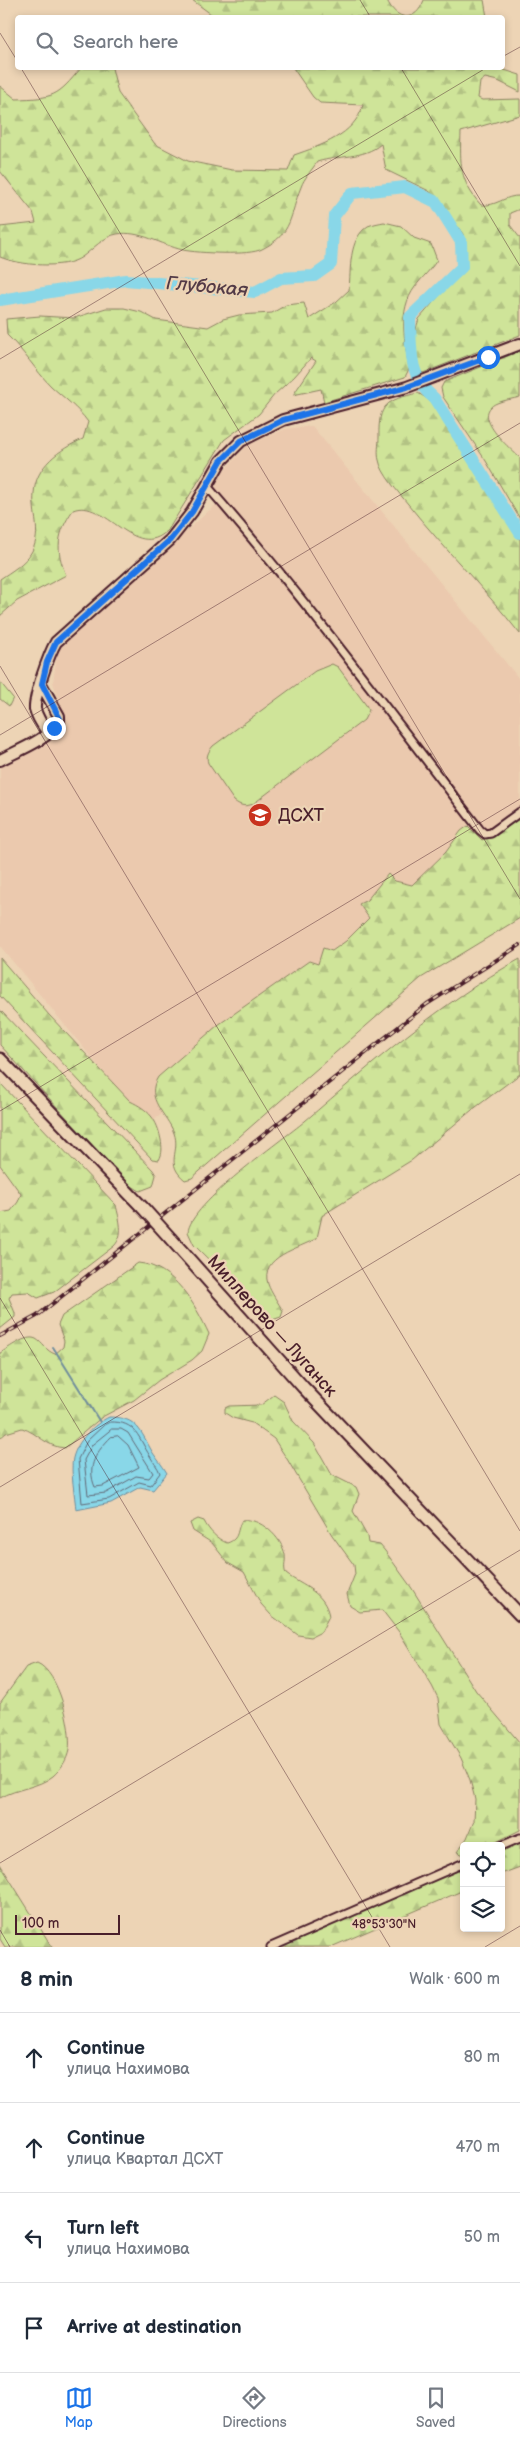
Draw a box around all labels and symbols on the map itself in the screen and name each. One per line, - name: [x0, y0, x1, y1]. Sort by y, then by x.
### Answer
- water label: Глубокая: [165, 272, 249, 302]
- route start: [477, 346, 500, 369]
- route end: [43, 717, 66, 740]
- school or university icon: ДСХТ: [247, 802, 273, 828]
- place label: ДСХТ: [278, 805, 325, 826]
- street label: Миллерово — Луганск: [203, 1251, 341, 1402]
- scale bar: [15, 1912, 120, 1935]
- text: 48°53'30"N: [352, 1917, 416, 1932]

